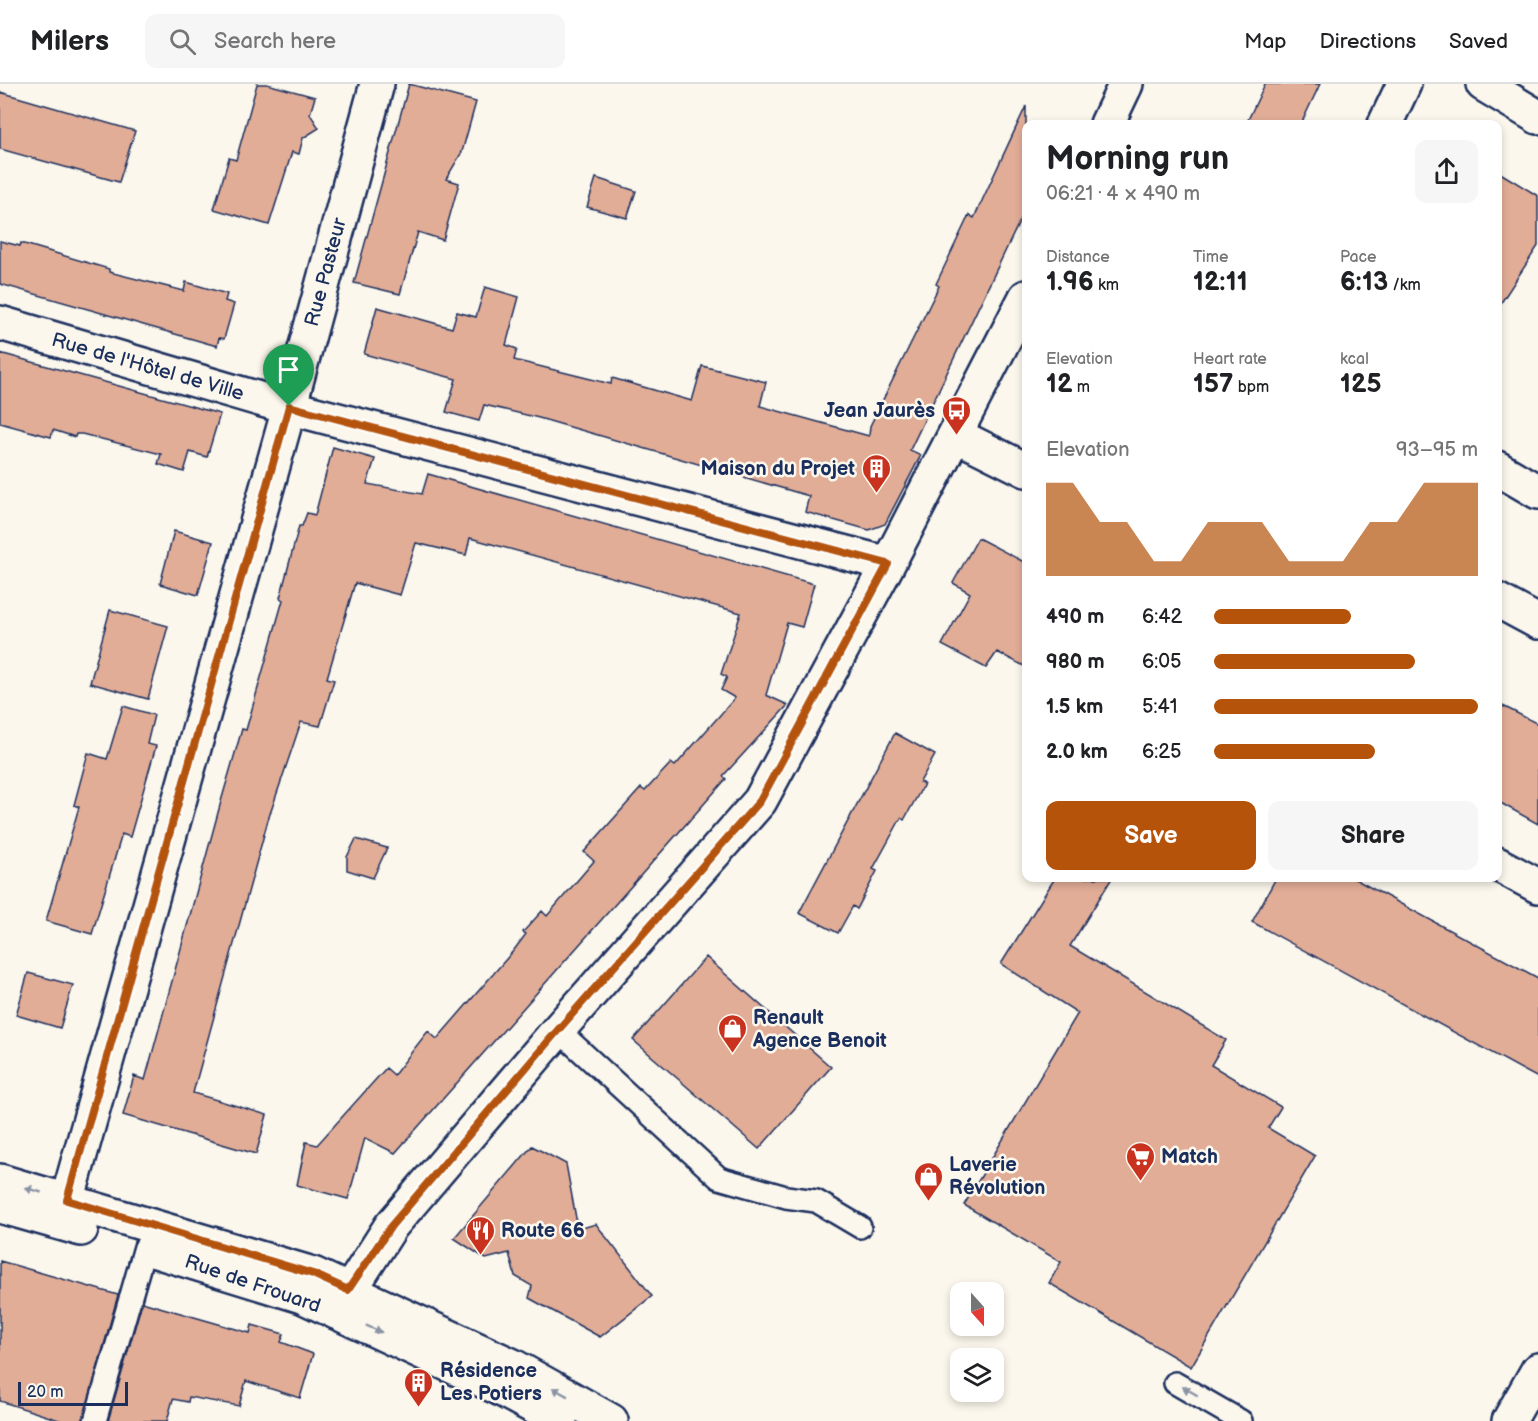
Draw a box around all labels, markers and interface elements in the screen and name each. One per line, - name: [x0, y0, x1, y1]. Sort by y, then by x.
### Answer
- search box: [145, 14, 565, 68]
- text: Milers: [30, 25, 109, 58]
- icon: search: [166, 25, 199, 58]
- text: Search here: [214, 28, 336, 55]
- text: Map: [1244, 29, 1287, 54]
- text: Directions: [1320, 29, 1416, 54]
- text: Saved: [1449, 29, 1508, 54]
- text: Morning run: [1046, 139, 1229, 179]
- button: share: [1415, 140, 1478, 203]
- text: 06:21 · 4 × 490 m: [1046, 182, 1200, 206]
- street label: Rue Pasteur: [300, 215, 352, 329]
- text: Distance: [1046, 248, 1110, 267]
- text: Time: [1193, 248, 1228, 267]
- text: Pace: [1340, 248, 1376, 267]
- text: 1.96: [1046, 267, 1094, 298]
- text: 12:11: [1193, 267, 1248, 298]
- text: 6:13: [1340, 267, 1388, 298]
- text: km: [1094, 276, 1119, 295]
- text: /km: [1388, 276, 1421, 295]
- street label: Rue de l'Hôtel de Ville: [49, 328, 247, 406]
- pin: [263, 344, 314, 406]
- text: Elevation: [1046, 350, 1113, 369]
- text: Heart rate: [1193, 350, 1267, 369]
- text: kcal: [1340, 350, 1369, 369]
- icon: arrive: [272, 353, 305, 386]
- text: 12: [1046, 369, 1073, 400]
- text: 157: [1193, 369, 1233, 400]
- text: 125: [1340, 369, 1382, 400]
- text: m: [1073, 378, 1090, 397]
- text: bpm: [1233, 378, 1269, 397]
- bus stop icon: Jean Jaurès: [940, 394, 972, 436]
- place label: Jean Jaurès: [824, 399, 935, 423]
- text: Elevation: [1046, 438, 1129, 462]
- text: 93–95 m: [1396, 438, 1478, 462]
- building icon: Maison du Projet: [860, 452, 892, 494]
- place label: Maison du Projet: [701, 457, 855, 481]
- text: 490 m: [1046, 605, 1104, 629]
- text: 6:42: [1142, 605, 1182, 629]
- text: 980 m: [1046, 650, 1105, 674]
- text: 6:05: [1142, 650, 1181, 674]
- text: 1.5 km: [1046, 695, 1103, 719]
- text: 5:41: [1142, 695, 1177, 719]
- text: 2.0 km: [1046, 740, 1108, 764]
- text: 6:25: [1142, 740, 1182, 764]
- button: Save: [1046, 801, 1256, 870]
- button: Share: [1268, 801, 1478, 870]
- place label: Renault Agence Benoit: [752, 1006, 887, 1053]
- shop icon: Renault Agence Benoit: [716, 1012, 748, 1054]
- supermarket icon: Match: [1124, 1140, 1156, 1182]
- place label: Match: [1161, 1145, 1218, 1169]
- place label: Laverie Révolution: [949, 1153, 1045, 1200]
- shop icon: Laverie Révolution: [912, 1160, 944, 1202]
- one-way arrow: [24, 1185, 42, 1195]
- restaurant icon: Route 66: [464, 1214, 496, 1256]
- place label: Route 66: [501, 1219, 585, 1243]
- street label: Rue de Frouard: [182, 1249, 324, 1318]
- north arrow: [950, 1282, 1004, 1336]
- map controls: [950, 1282, 1004, 1402]
- one-way arrow: [366, 1325, 383, 1334]
- button: layers: [950, 1348, 1004, 1402]
- place label: Résidence Les Potiers: [440, 1359, 542, 1406]
- building icon: Résidence Les Potiers: [403, 1366, 435, 1408]
- scale bar: [18, 1379, 128, 1406]
- text: 20 m: [27, 1383, 63, 1402]
- one-way arrow: [1182, 1386, 1198, 1397]
- one-way arrow: [552, 1387, 568, 1398]

